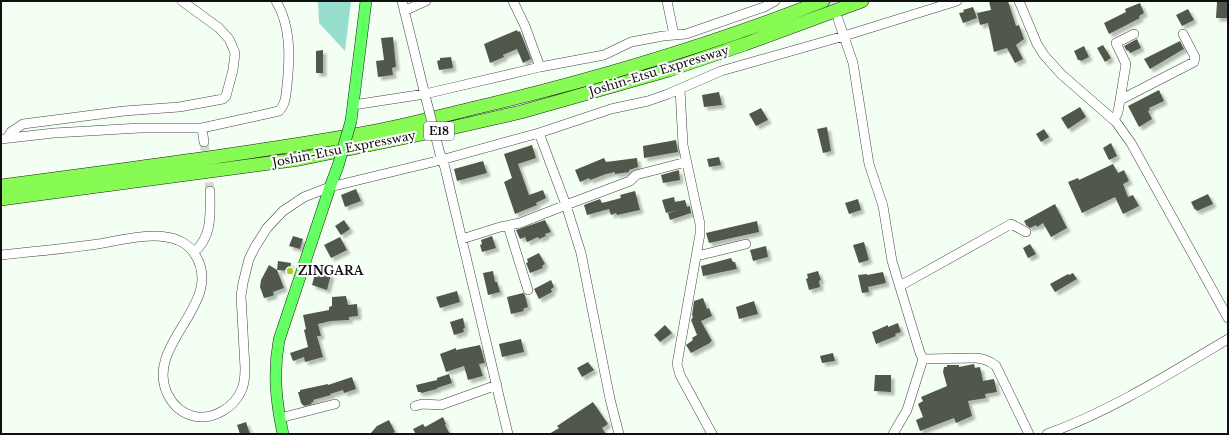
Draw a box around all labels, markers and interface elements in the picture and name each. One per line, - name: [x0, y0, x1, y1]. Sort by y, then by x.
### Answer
- street label: Joshin-Etsu Expressway: [585, 42, 731, 100]
- road number: E18: [424, 122, 454, 140]
- street label: Joshin-Etsu Expressway: [269, 127, 417, 170]
- place label: ZINGARA: [298, 263, 365, 278]
- marker: ZINGARA: [285, 266, 295, 276]

